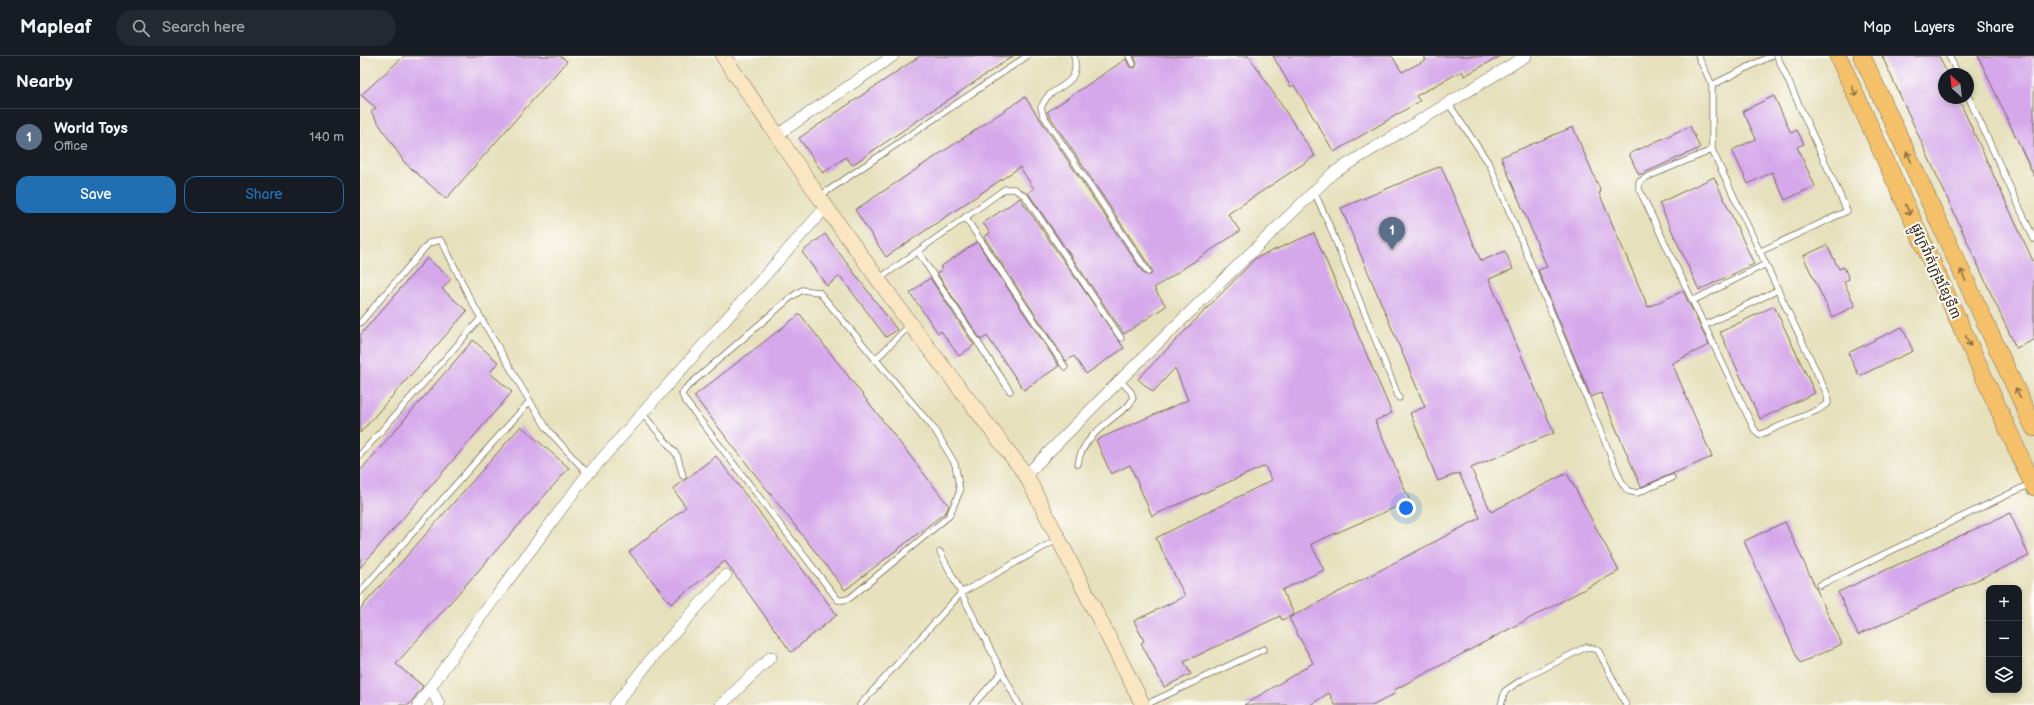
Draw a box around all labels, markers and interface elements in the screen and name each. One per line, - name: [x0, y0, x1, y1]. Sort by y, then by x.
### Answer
- search box: [116, 10, 396, 46]
- text: Mapleaf: [20, 16, 92, 39]
- icon: search: [130, 17, 152, 39]
- text: Search here: [162, 18, 245, 37]
- text: Map: [1863, 19, 1891, 36]
- text: Layers: [1913, 19, 1955, 36]
- text: Share: [1977, 19, 2014, 36]
- north arrow: [1938, 68, 1974, 104]
- text: Nearby: [16, 72, 73, 92]
- one-way arrow: [1851, 85, 1858, 97]
- text: World Toys: [54, 119, 128, 138]
- text: 1: [26, 129, 32, 145]
- text: 140 m: [309, 129, 344, 145]
- text: Office: [54, 138, 88, 154]
- one-way arrow: [1904, 151, 1912, 163]
- button: Save: [16, 176, 176, 213]
- button: Share: [184, 176, 344, 213]
- one-way arrow: [1905, 203, 1912, 215]
- pin: 1: [1379, 217, 1405, 250]
- street label: ផ្លូវក្រវ៉ាត់ក្រុងខ្សែទី៣: [1904, 220, 1965, 323]
- one-way arrow: [1959, 269, 1966, 281]
- one-way arrow: [1964, 334, 1972, 346]
- one-way arrow: [2014, 387, 2021, 399]
- your location: [1396, 498, 1416, 518]
- map controls: [1986, 585, 2022, 693]
- button: +: [1986, 585, 2022, 621]
- button: −: [1986, 621, 2022, 657]
- button: layers: [1986, 657, 2022, 693]

